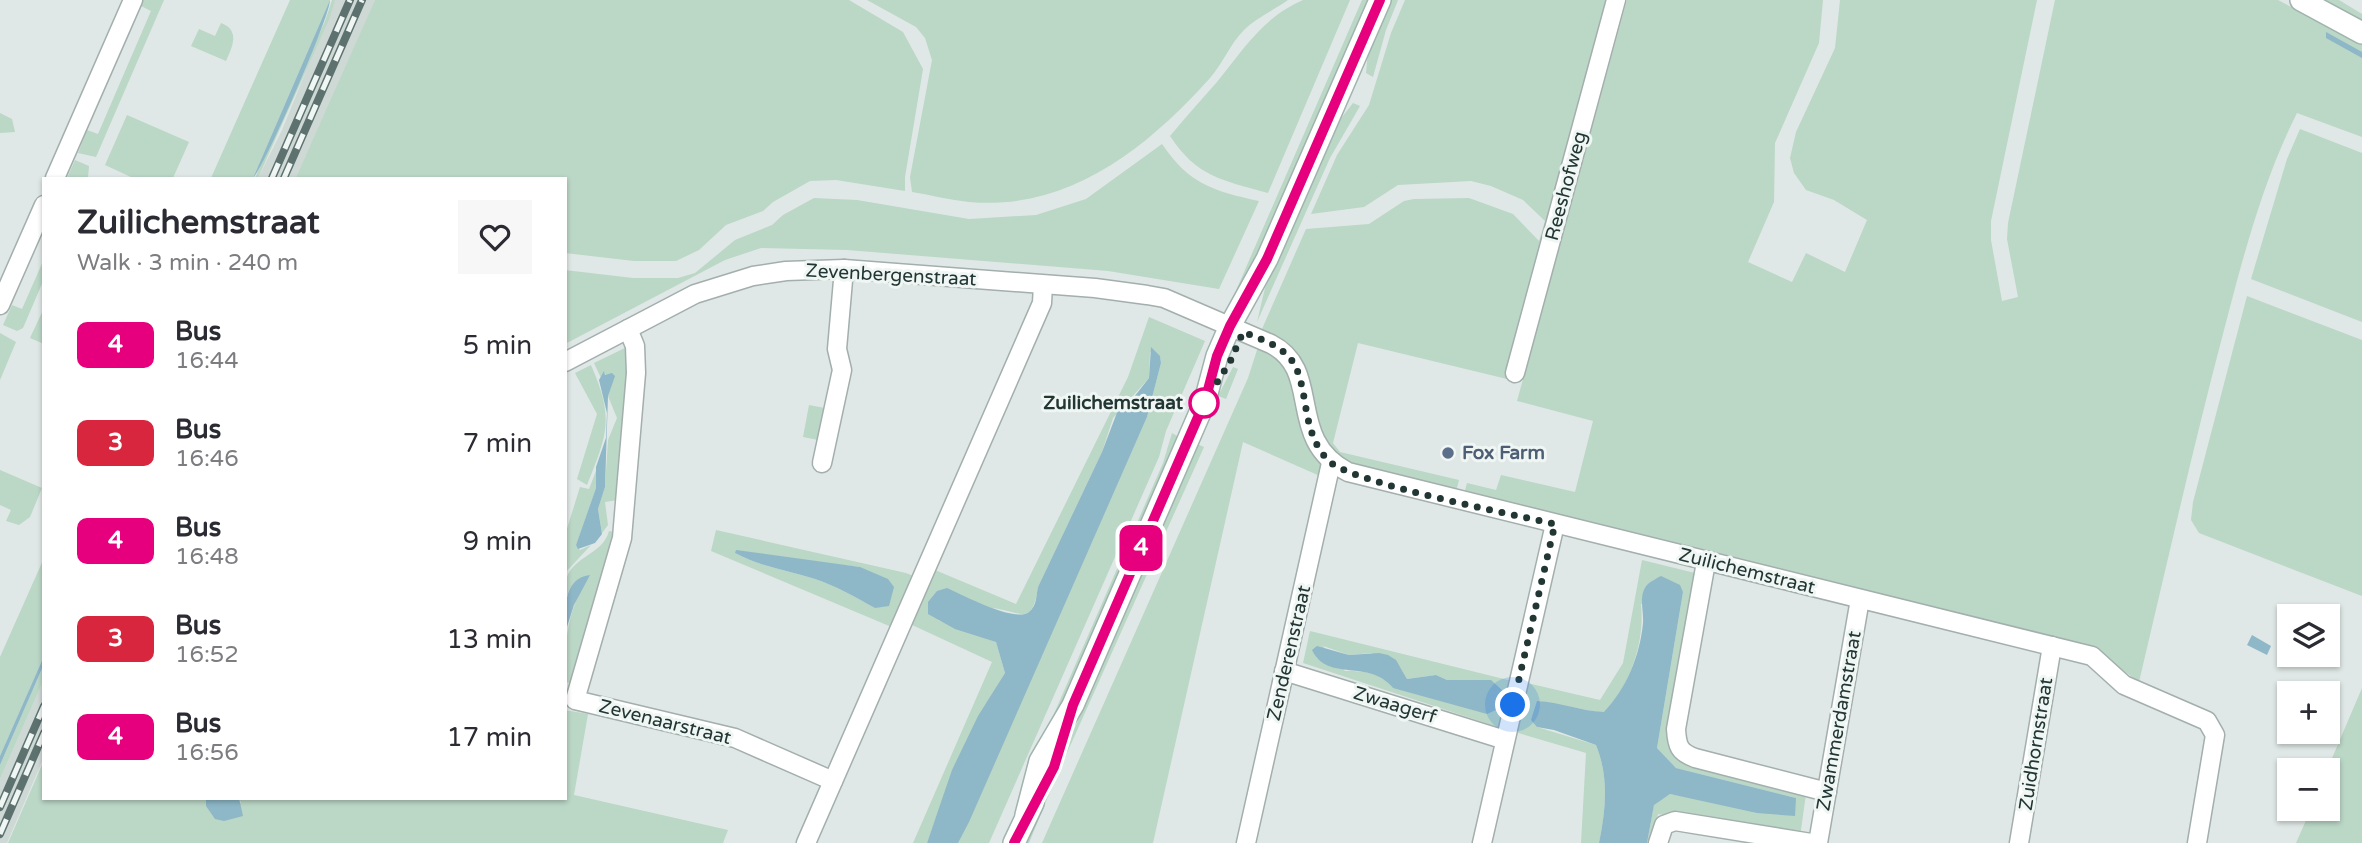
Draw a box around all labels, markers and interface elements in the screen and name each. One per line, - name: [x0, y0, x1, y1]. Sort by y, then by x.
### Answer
- street label: Reeshofweg: [1541, 129, 1591, 243]
- button: heart: [458, 200, 532, 274]
- text: Zuilichemstraat: [77, 203, 320, 242]
- text: Walk · 3 min · 240 m: [77, 249, 298, 277]
- street label: Zevenbergenstraat: [805, 260, 977, 290]
- text: Bus: [175, 316, 221, 347]
- text: 4: [108, 330, 123, 359]
- text: 5 min: [463, 330, 532, 361]
- text: 16:44: [175, 347, 239, 375]
- marker: Zuilichemstraat: [1189, 388, 1219, 418]
- place label: Zuilichemstraat: [1043, 392, 1184, 414]
- text: Bus: [175, 414, 221, 445]
- text: 3: [108, 428, 123, 457]
- text: 7 min: [463, 428, 532, 459]
- place label: Fox Farm: [1462, 442, 1545, 464]
- text: 16:46: [175, 445, 239, 473]
- marker: Fox Farm: [1440, 445, 1456, 461]
- text: Bus: [175, 512, 221, 543]
- line badge: 4: [1118, 525, 1164, 571]
- text: 4: [108, 526, 123, 555]
- text: 9 min: [463, 526, 532, 557]
- text: 4: [1133, 533, 1149, 562]
- text: 16:48: [175, 543, 239, 571]
- street label: Zuilichemstraat: [1677, 543, 1817, 599]
- street label: Zenderenstraat: [1263, 583, 1315, 723]
- map controls: [2277, 604, 2340, 821]
- button: layers: [2277, 604, 2340, 667]
- text: Bus: [175, 610, 221, 641]
- text: 3: [108, 624, 123, 653]
- text: 13 min: [446, 624, 532, 655]
- street label: Zwammerdamstraat: [1812, 629, 1866, 813]
- text: 16:52: [175, 641, 239, 669]
- street label: Zuidhornstraat: [2015, 676, 2057, 812]
- button: +: [2277, 681, 2340, 744]
- street label: Zwaagerf: [1351, 682, 1440, 728]
- your location: [1495, 687, 1530, 722]
- street label: Zevenaarstraat: [597, 695, 733, 749]
- text: Bus: [175, 708, 221, 739]
- text: 4: [108, 722, 123, 751]
- text: 17 min: [446, 722, 532, 753]
- text: 16:56: [175, 739, 239, 767]
- button: −: [2277, 758, 2340, 821]

